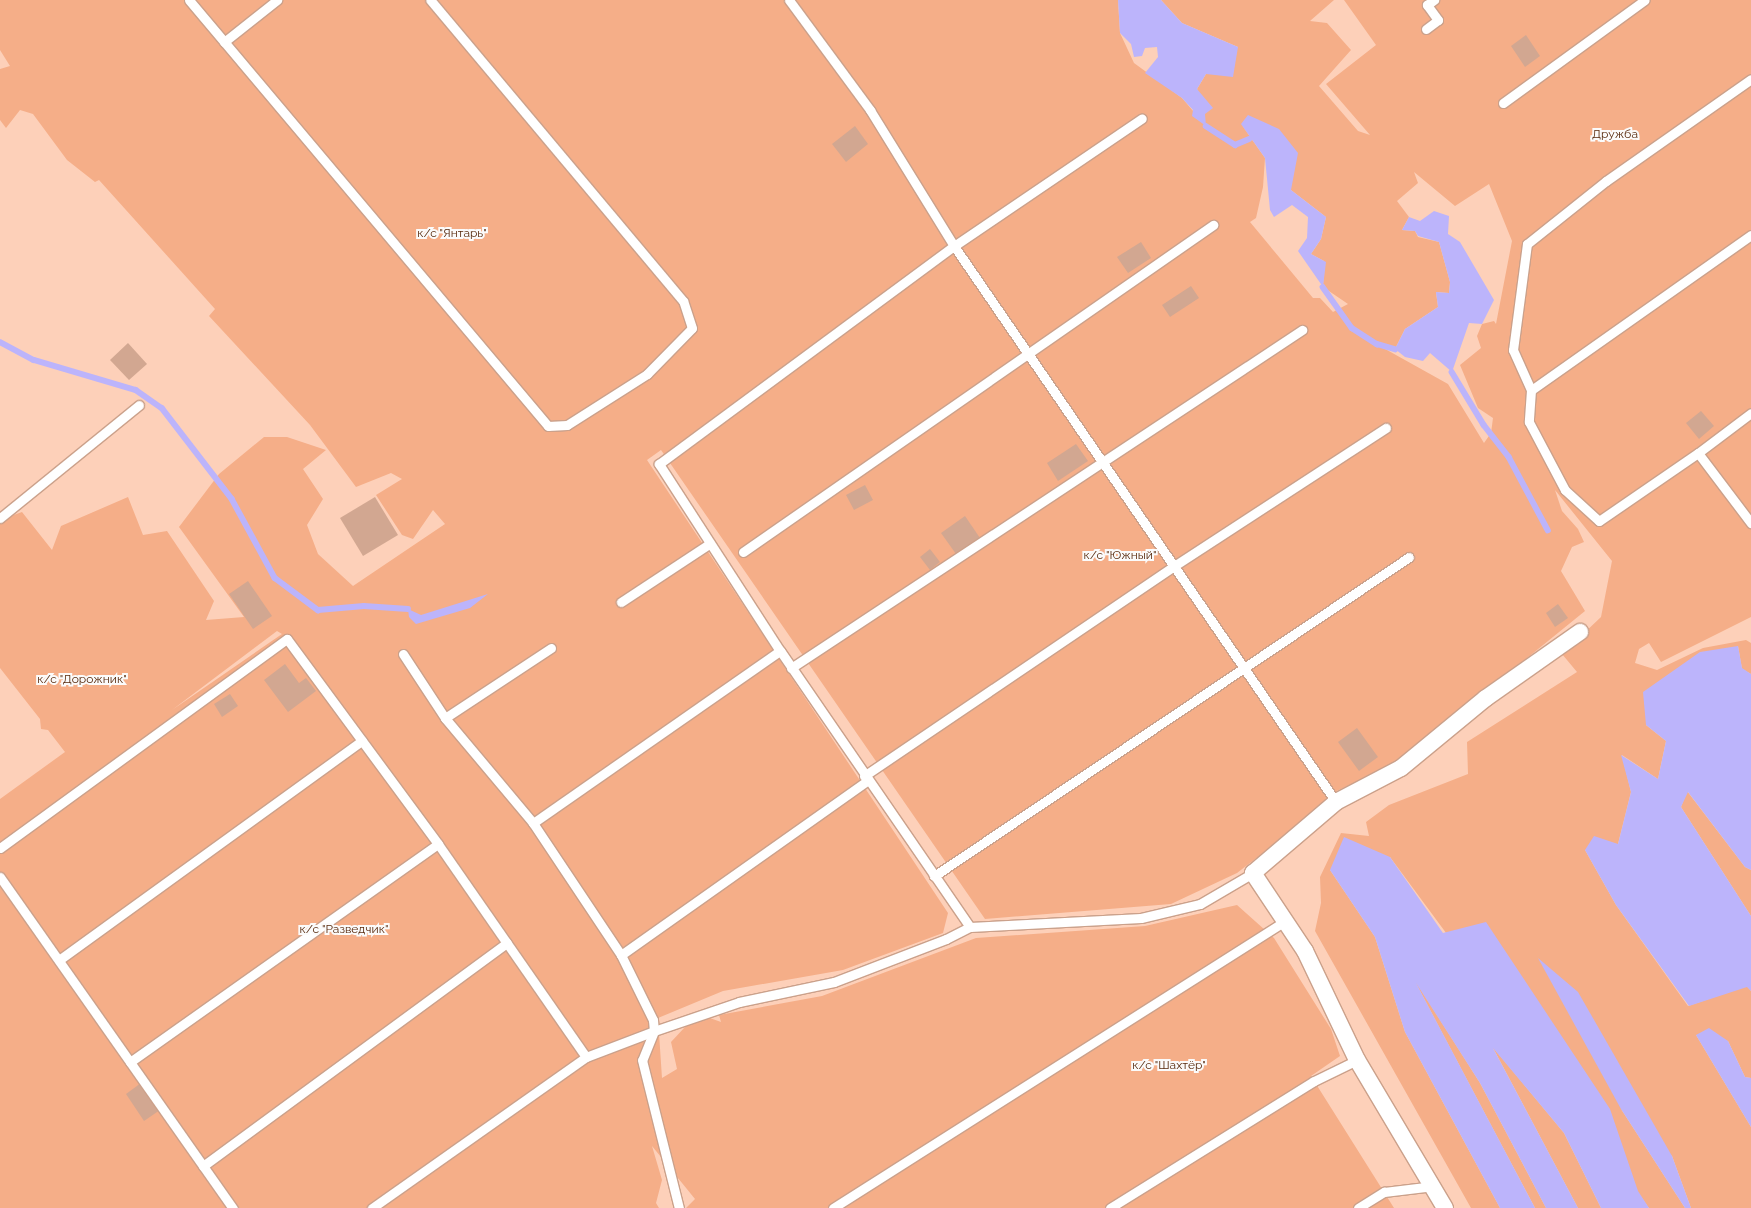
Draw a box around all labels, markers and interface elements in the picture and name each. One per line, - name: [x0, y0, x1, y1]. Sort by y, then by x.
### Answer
- park label: Дружба: [1592, 128, 1638, 142]
- park label: к/с "Янтарь": [417, 227, 487, 241]
- park label: к/с "Южный": [1083, 549, 1157, 563]
- park label: к/с "Дорожник": [37, 673, 127, 687]
- park label: к/с "Разведчик": [299, 923, 389, 937]
- park label: к/с "Шахтёр": [1132, 1059, 1206, 1073]

